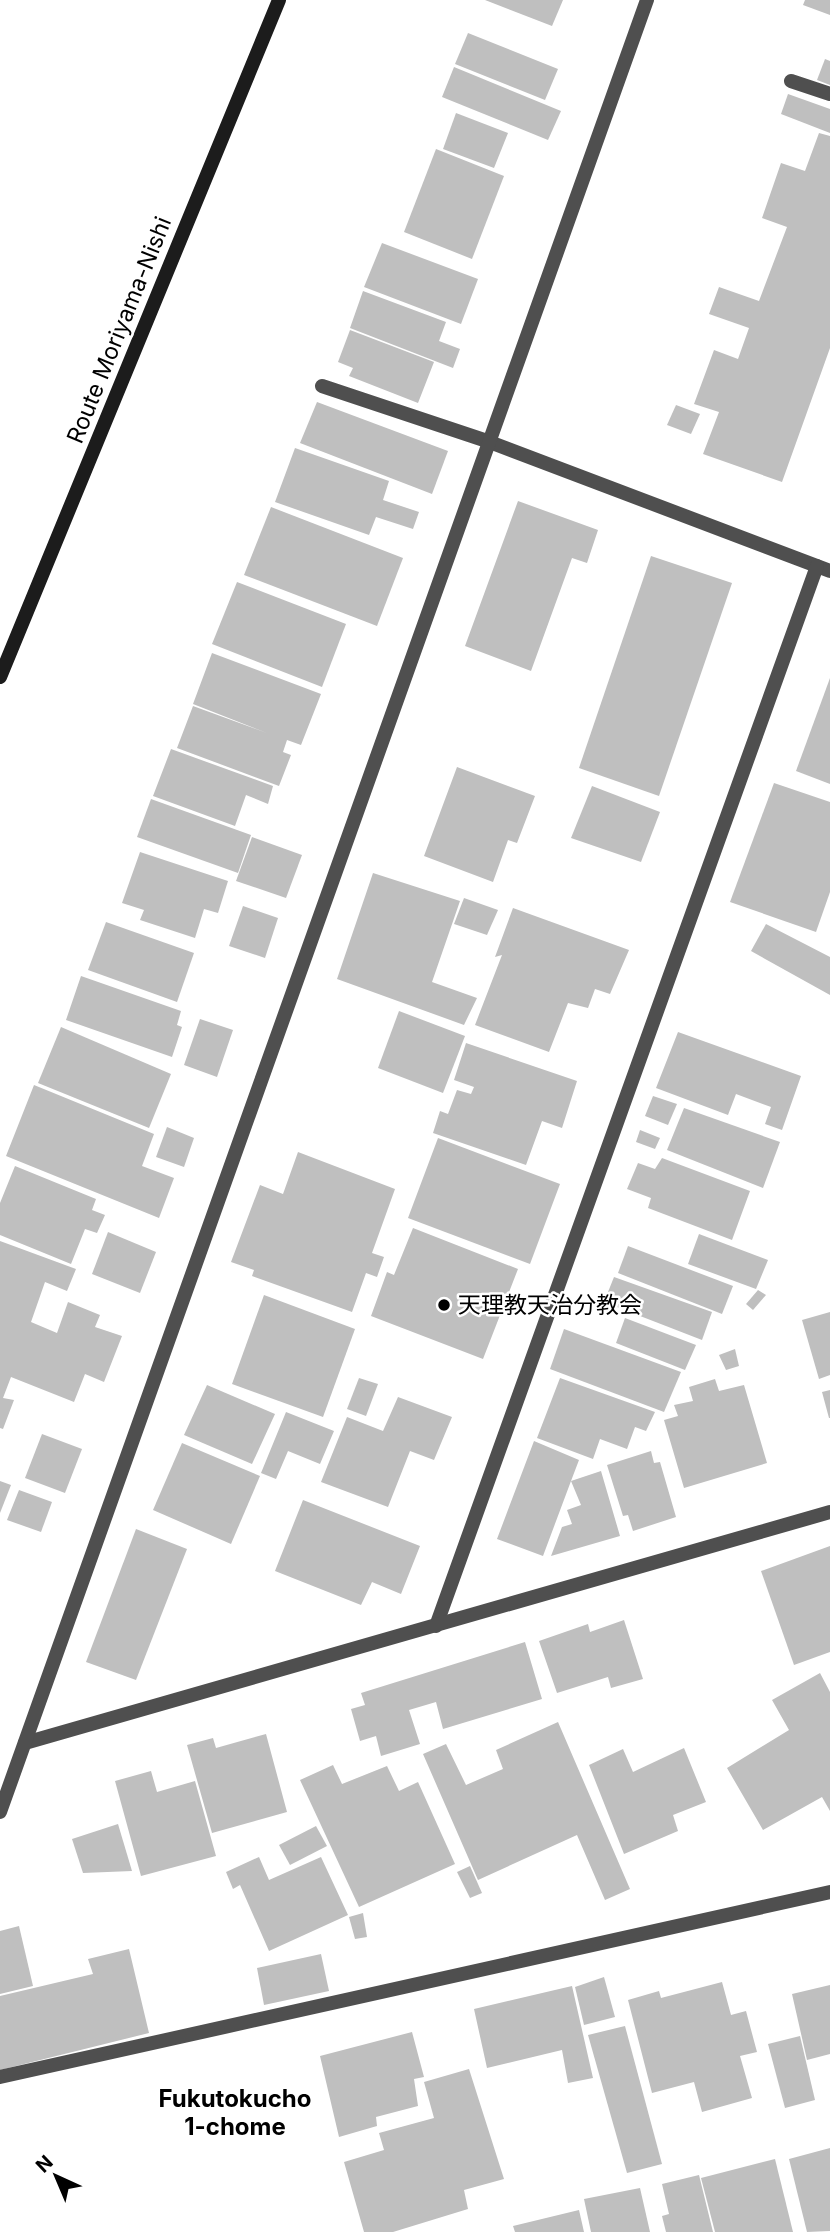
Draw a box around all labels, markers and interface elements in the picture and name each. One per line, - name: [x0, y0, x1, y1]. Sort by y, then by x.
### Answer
- street label: Route Moriyama-Nishi: [61, 213, 177, 447]
- place label: 天理教天治分教会: [458, 1291, 642, 1319]
- marker: 天理教天治分教会: [436, 1297, 452, 1313]
- district label: Fukutokucho 1-chome: [159, 2084, 312, 2141]
- north arrow: [21, 2141, 91, 2211]
- text: N: [31, 2151, 58, 2177]

